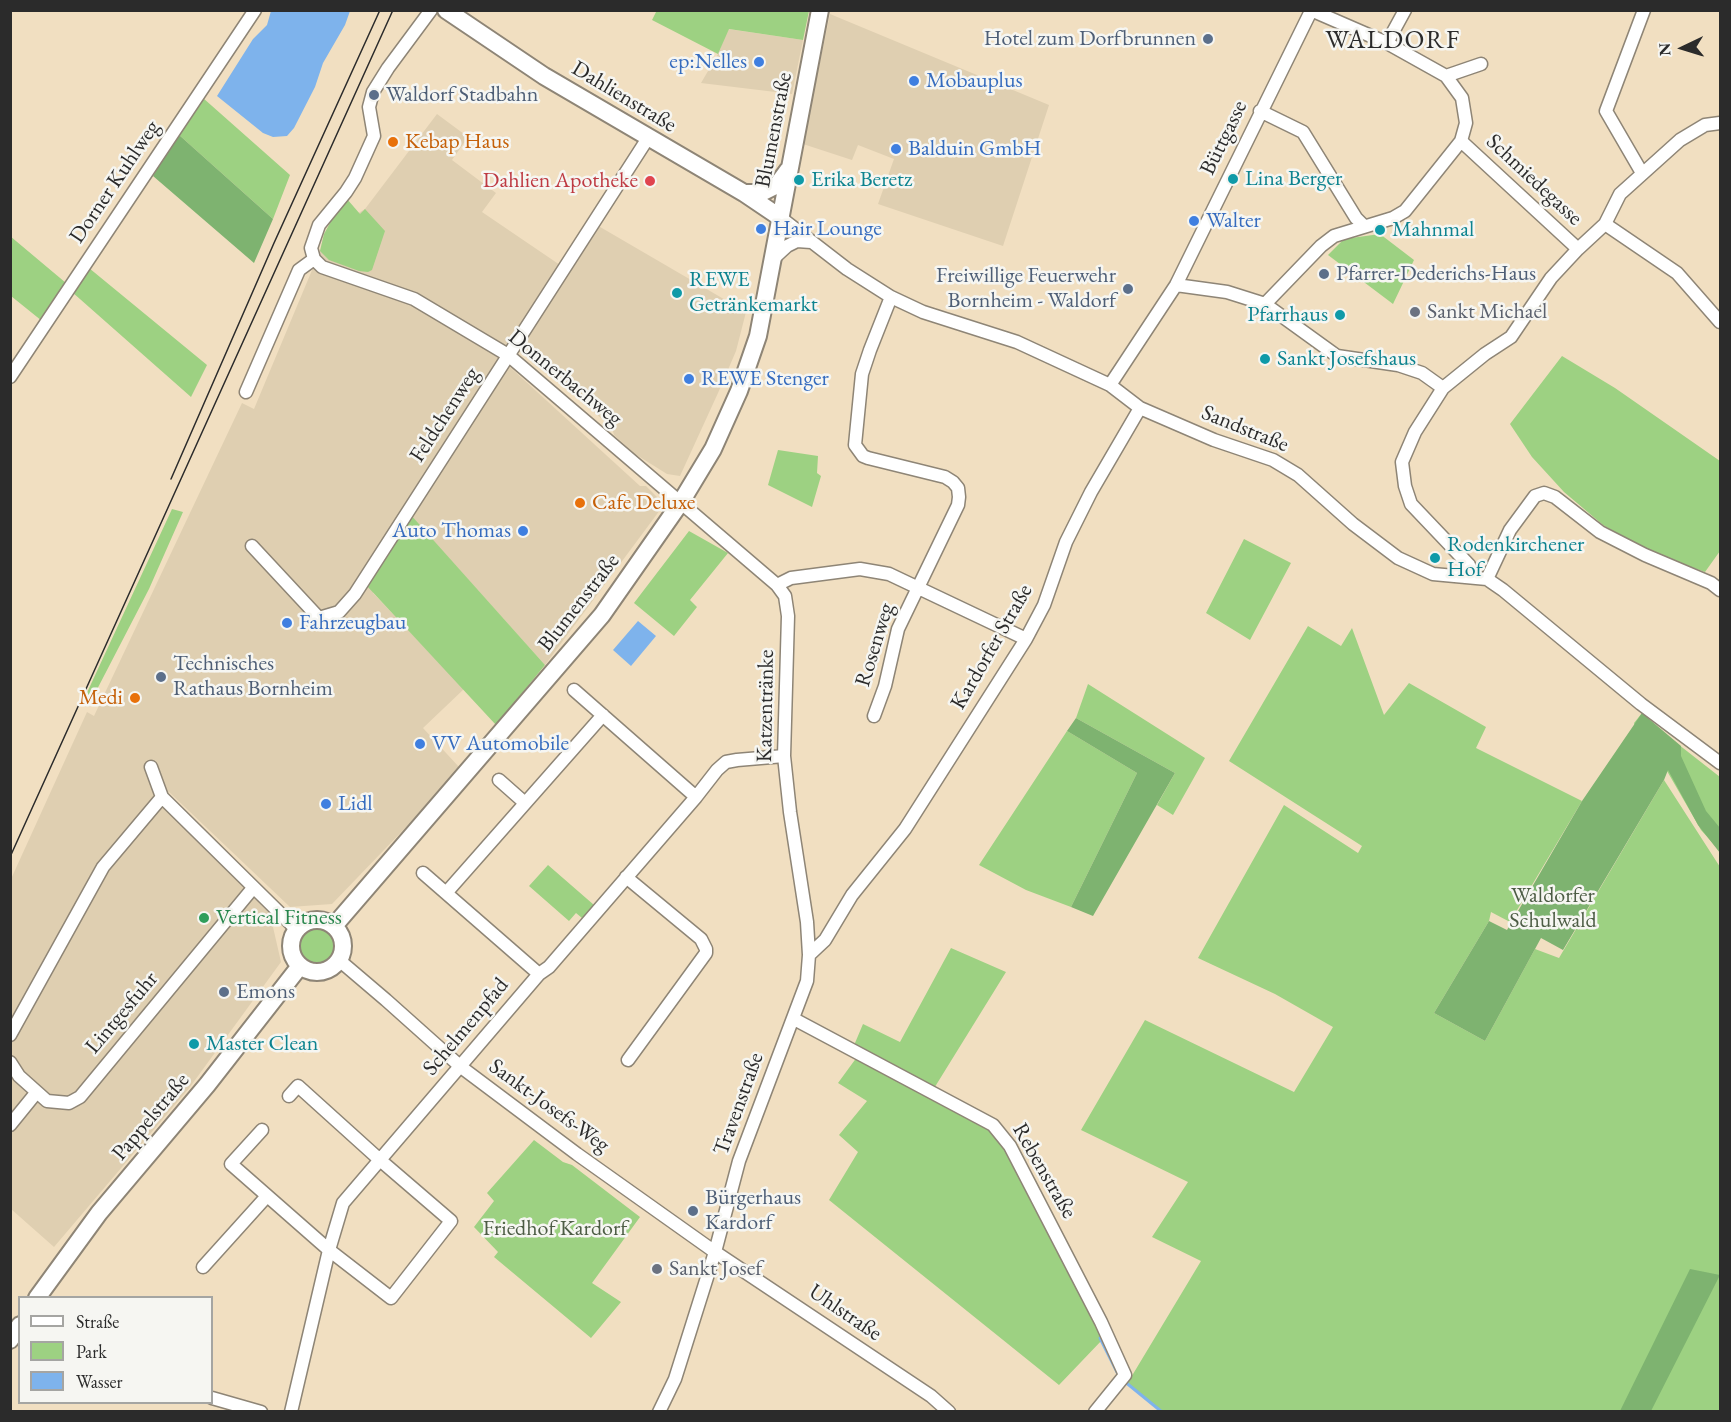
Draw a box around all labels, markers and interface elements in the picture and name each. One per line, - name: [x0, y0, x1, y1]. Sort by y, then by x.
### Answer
- north arrow: [1653, 18, 1713, 78]
- district label: WALDORF: [1325, 25, 1461, 57]
- place label: Hotel zum Dorfbrunnen: [984, 26, 1196, 52]
- marker: Hotel zum Dorfbrunnen: [1201, 32, 1215, 46]
- text: N: [1654, 42, 1675, 56]
- place label: ep:Nelles: [669, 49, 747, 75]
- street label: Dahlienstraße: [567, 55, 681, 139]
- marker: ep:Nelles: [752, 55, 766, 69]
- place label: Mobauplus: [926, 68, 1023, 94]
- street label: Blumenstraße: [750, 70, 798, 190]
- marker: Mobauplus: [907, 74, 921, 88]
- place label: Waldorf Stadbahn: [386, 82, 538, 108]
- marker: Waldorf Stadbahn: [367, 88, 381, 102]
- street label: Büttgasse: [1195, 97, 1253, 179]
- street label: Dorner Kuhlweg: [64, 115, 166, 249]
- place label: Kebap Haus: [405, 129, 509, 155]
- street label: Schmiedegasse: [1480, 129, 1588, 231]
- marker: Kebap Haus: [386, 135, 400, 149]
- place label: Balduin GmbH: [908, 136, 1041, 162]
- marker: Balduin GmbH: [889, 142, 903, 156]
- place label: Lina Berger: [1245, 166, 1342, 192]
- place label: Erika Beretz: [811, 167, 912, 193]
- place label: Dahlien Apotheke: [483, 168, 638, 194]
- marker: Lina Berger: [1226, 172, 1240, 186]
- marker: Erika Beretz: [792, 173, 806, 187]
- marker: Dahlien Apotheke: [643, 174, 657, 188]
- place label: Walter: [1206, 208, 1261, 234]
- marker: Walter: [1187, 214, 1201, 228]
- place label: Hair Lounge: [773, 216, 882, 242]
- place label: Mahnmal: [1392, 217, 1474, 243]
- marker: Hair Lounge: [754, 222, 768, 236]
- marker: Mahnmal: [1373, 223, 1387, 237]
- place label: Pfarrer-Dederichs-Haus: [1336, 261, 1536, 287]
- place label: Freiwillige Feuerwehr Bornheim - Waldorf: [936, 263, 1116, 314]
- place label: REWE Getränkemarkt: [689, 267, 818, 318]
- marker: Pfarrer-Dederichs-Haus: [1317, 267, 1331, 281]
- marker: Freiwillige Feuerwehr Bornheim - Waldorf: [1121, 282, 1135, 296]
- marker: REWE Getränkemarkt: [670, 286, 684, 300]
- place label: Sankt Michael: [1427, 299, 1547, 325]
- place label: Pfarrhaus: [1247, 302, 1328, 328]
- marker: Sankt Michael: [1408, 305, 1422, 319]
- marker: Pfarrhaus: [1333, 308, 1347, 322]
- street label: Donnerbachweg: [503, 324, 627, 432]
- place label: Sankt Josefshaus: [1277, 346, 1416, 372]
- marker: Sankt Josefshaus: [1258, 352, 1272, 366]
- street label: Feldchenweg: [404, 362, 486, 468]
- place label: REWE Stenger: [701, 366, 829, 392]
- marker: REWE Stenger: [682, 372, 696, 386]
- street label: Sandstraße: [1198, 400, 1292, 458]
- place label: Cafe Deluxe: [592, 490, 695, 516]
- marker: Cafe Deluxe: [573, 496, 587, 510]
- place label: Auto Thomas: [392, 518, 511, 544]
- marker: Auto Thomas: [516, 524, 530, 538]
- place label: Rodenkirchener Hof: [1447, 532, 1584, 584]
- street label: Blumenstraße: [533, 549, 625, 657]
- marker: Rodenkirchener Hof: [1428, 551, 1442, 565]
- street label: Kardorfer Straße: [946, 580, 1038, 714]
- street label: Rosenweg: [850, 600, 900, 690]
- place label: Fahrzeugbau: [299, 610, 406, 636]
- marker: Fahrzeugbau: [280, 616, 294, 630]
- street label: Katzentränke: [752, 649, 780, 763]
- place label: Technisches Rathaus Bornheim: [173, 651, 333, 702]
- marker: Technisches Rathaus Bornheim: [154, 670, 168, 684]
- place label: Medi: [79, 685, 123, 711]
- marker: Medi: [128, 691, 142, 705]
- place label: VV Automobile: [432, 731, 569, 757]
- marker: VV Automobile: [413, 737, 427, 751]
- place label: Lidl: [338, 791, 373, 817]
- marker: Lidl: [319, 797, 333, 811]
- park label: Waldorfer Schulwald: [1509, 883, 1597, 934]
- place label: Vertical Fitness: [216, 905, 342, 931]
- marker: Vertical Fitness: [197, 911, 211, 925]
- street label: Lintgesfuhr: [80, 966, 164, 1060]
- street label: Schelmenpfad: [417, 973, 515, 1081]
- place label: Emons: [236, 979, 295, 1005]
- marker: Emons: [217, 985, 231, 999]
- place label: Master Clean: [206, 1031, 318, 1057]
- marker: Master Clean: [187, 1037, 201, 1051]
- street label: Travenstraße: [708, 1049, 770, 1159]
- street label: Sankt-Josefs-Weg: [484, 1053, 614, 1159]
- street label: Pappelstraße: [107, 1068, 195, 1166]
- street label: Rebenstraße: [1006, 1119, 1082, 1223]
- place label: Bürgerhaus Kardorf: [705, 1185, 801, 1236]
- marker: Bürgerhaus Kardorf: [686, 1204, 700, 1218]
- park label: Friedhof Kardorf: [483, 1216, 627, 1242]
- place label: Sankt Josef: [669, 1256, 762, 1282]
- marker: Sankt Josef: [650, 1262, 664, 1276]
- street label: Uhlstraße: [803, 1279, 887, 1347]
- legend: [18, 1296, 213, 1404]
- text: Straße: [76, 1310, 119, 1333]
- text: Park: [76, 1340, 107, 1363]
- text: Wasser: [76, 1370, 123, 1393]

